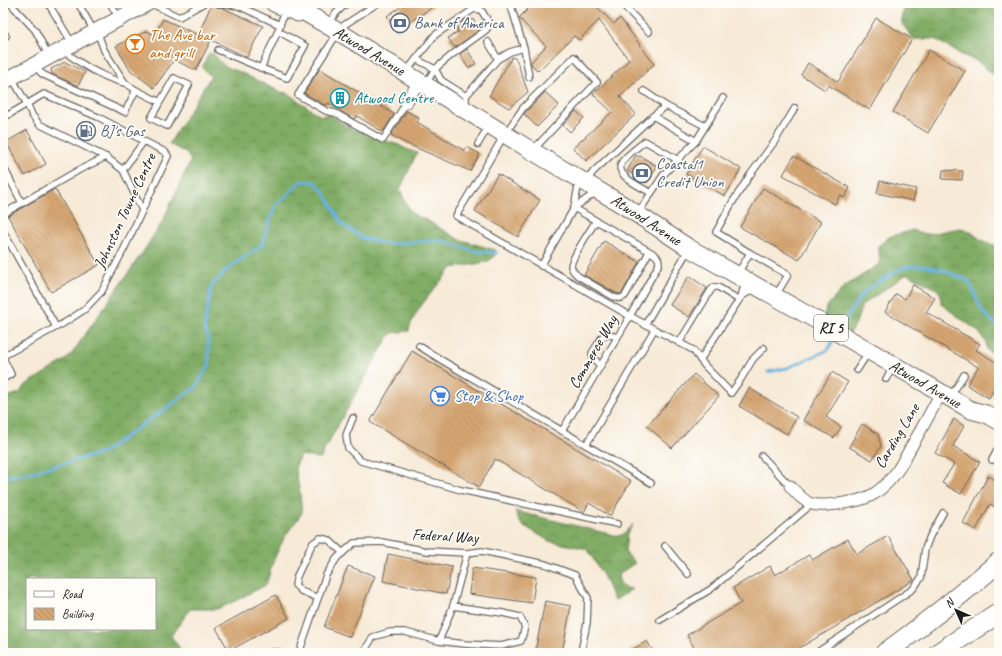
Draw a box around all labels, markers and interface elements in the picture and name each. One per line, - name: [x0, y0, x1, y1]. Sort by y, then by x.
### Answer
- bank icon: Bank of America: [389, 12, 411, 34]
- place label: Bank of America: [414, 13, 505, 33]
- street label: Atwood Avenue: [330, 22, 410, 81]
- place label: The Ave bar and grill: [149, 25, 217, 63]
- bar icon: The Ave bar and grill: [124, 33, 146, 55]
- building icon: Atwood Centre: [329, 87, 351, 109]
- place label: Atwood Centre: [354, 88, 435, 108]
- fuel station icon: BJ's Gas: [75, 120, 97, 142]
- place label: BJ's Gas: [100, 121, 146, 141]
- street label: Johnston Towne Centre: [89, 148, 161, 273]
- place label: Coastal1 Credit Union: [656, 154, 725, 192]
- bank icon: Coastal1 Credit Union: [631, 162, 653, 184]
- street label: Atwood Avenue: [607, 190, 686, 251]
- street label: Commerce Way: [564, 310, 623, 392]
- road number: RI 5: [814, 315, 848, 341]
- street label: Atwood Avenue: [885, 355, 966, 414]
- supermarket icon: Stop & Shop: [429, 385, 451, 407]
- place label: Stop & Shop: [454, 386, 524, 406]
- street label: Carding Lane: [870, 398, 925, 472]
- street label: Federal Way: [411, 524, 480, 548]
- legend: [26, 578, 156, 630]
- text: Road: [62, 586, 84, 602]
- north arrow: [936, 590, 976, 630]
- text: N: [942, 594, 958, 610]
- text: Building: [62, 606, 94, 622]

